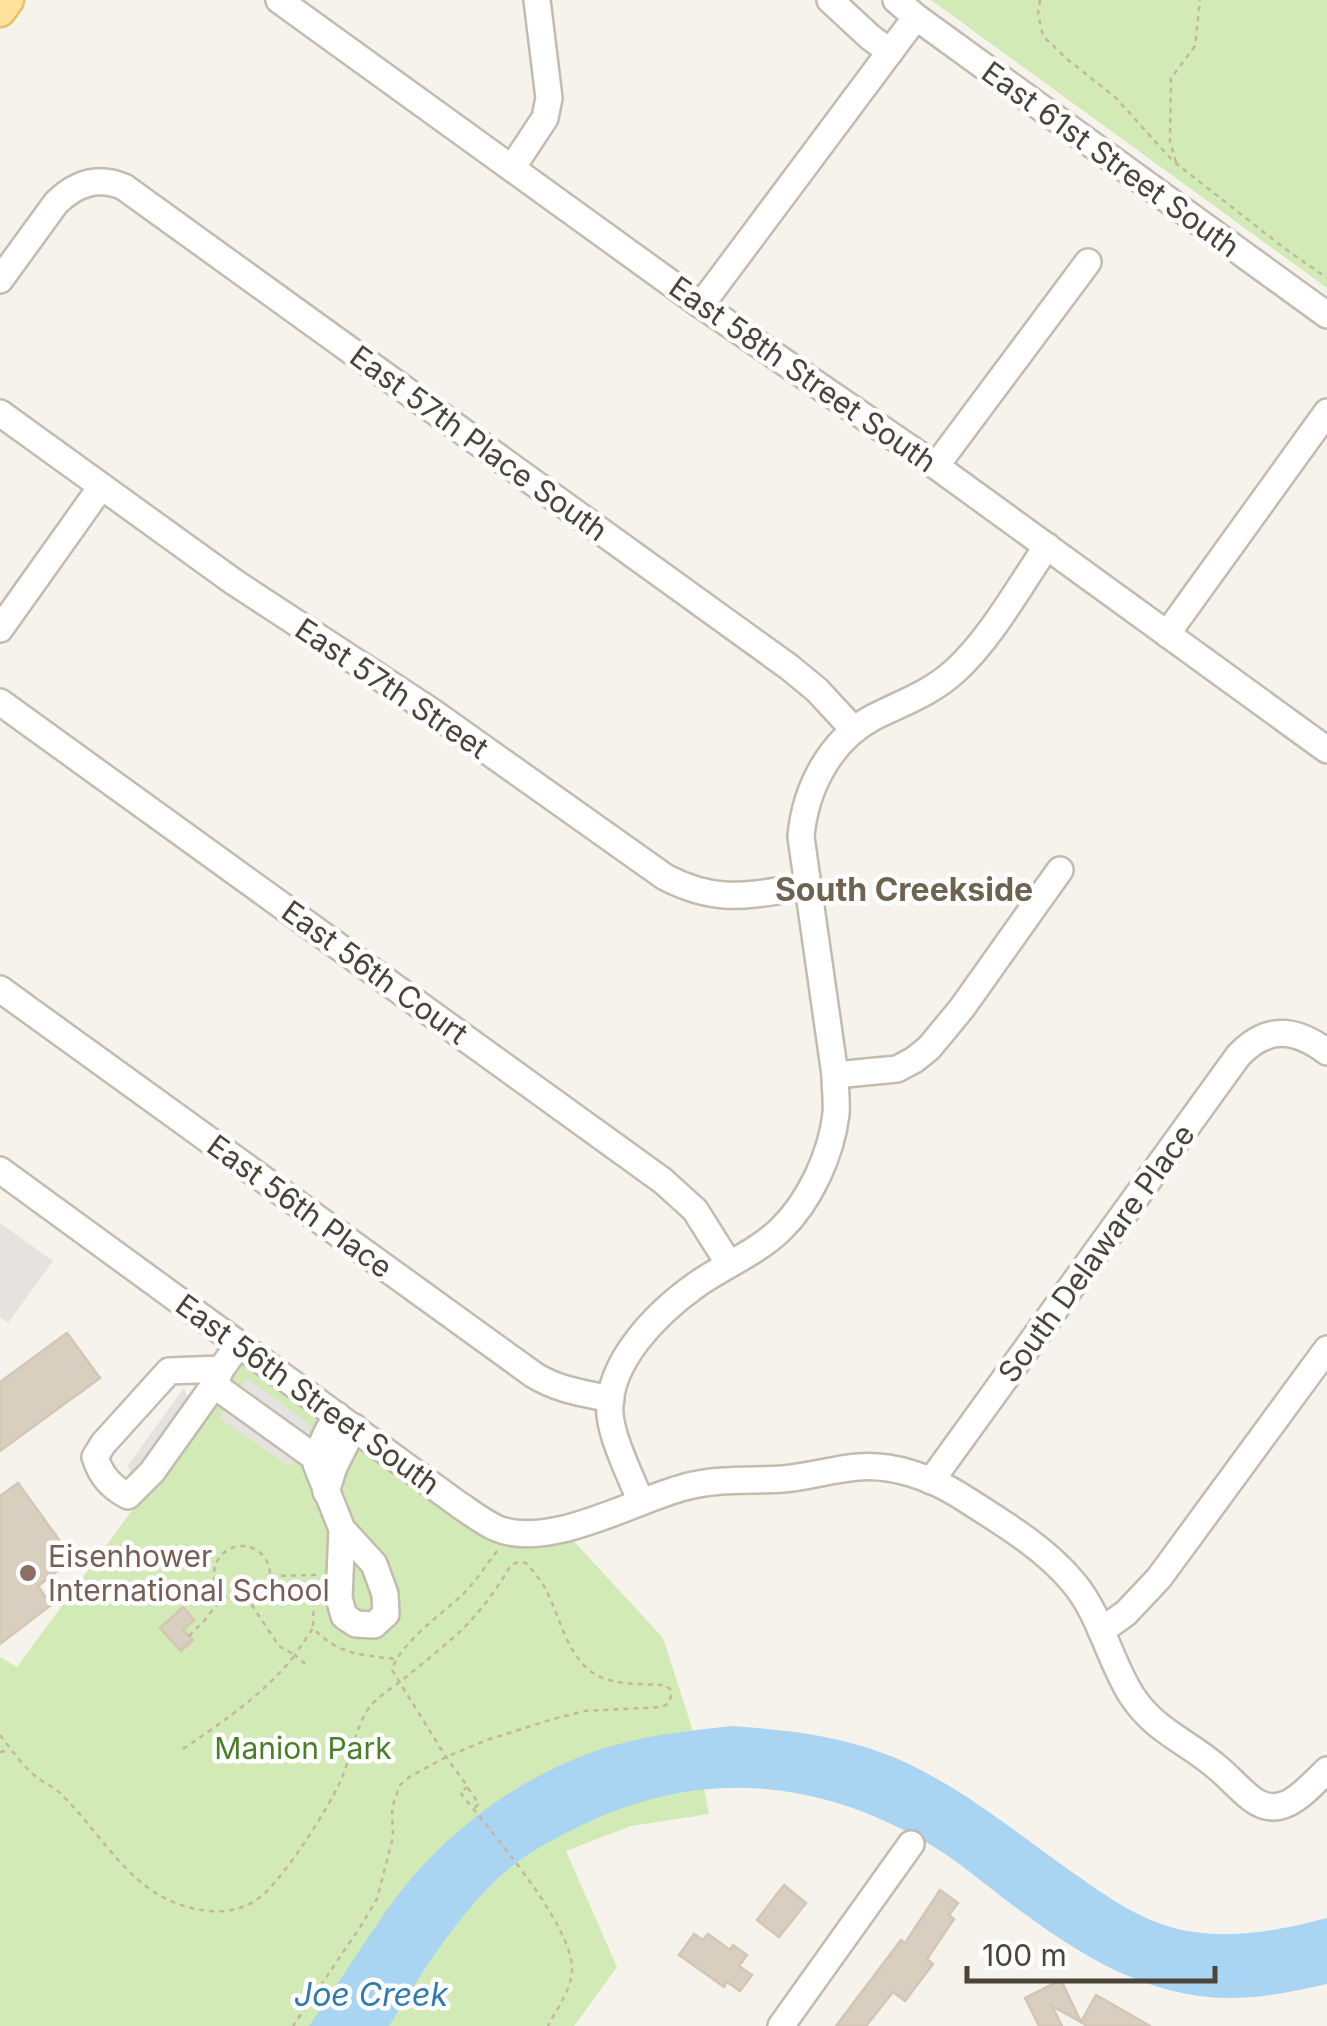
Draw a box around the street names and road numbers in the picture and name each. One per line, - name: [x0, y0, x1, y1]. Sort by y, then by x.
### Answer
- street label: East 61st Street South: [975, 53, 1247, 265]
- street label: East 58th Street South: [663, 268, 943, 480]
- street label: East 57th Place South: [343, 338, 615, 548]
- street label: East 57th Street: [289, 610, 495, 766]
- street label: East 56th Court: [275, 892, 475, 1052]
- street label: South Delaware Place: [990, 1117, 1202, 1389]
- street label: East 56th Place: [201, 1127, 399, 1285]
- street label: East 56th Street South: [169, 1286, 447, 1502]

